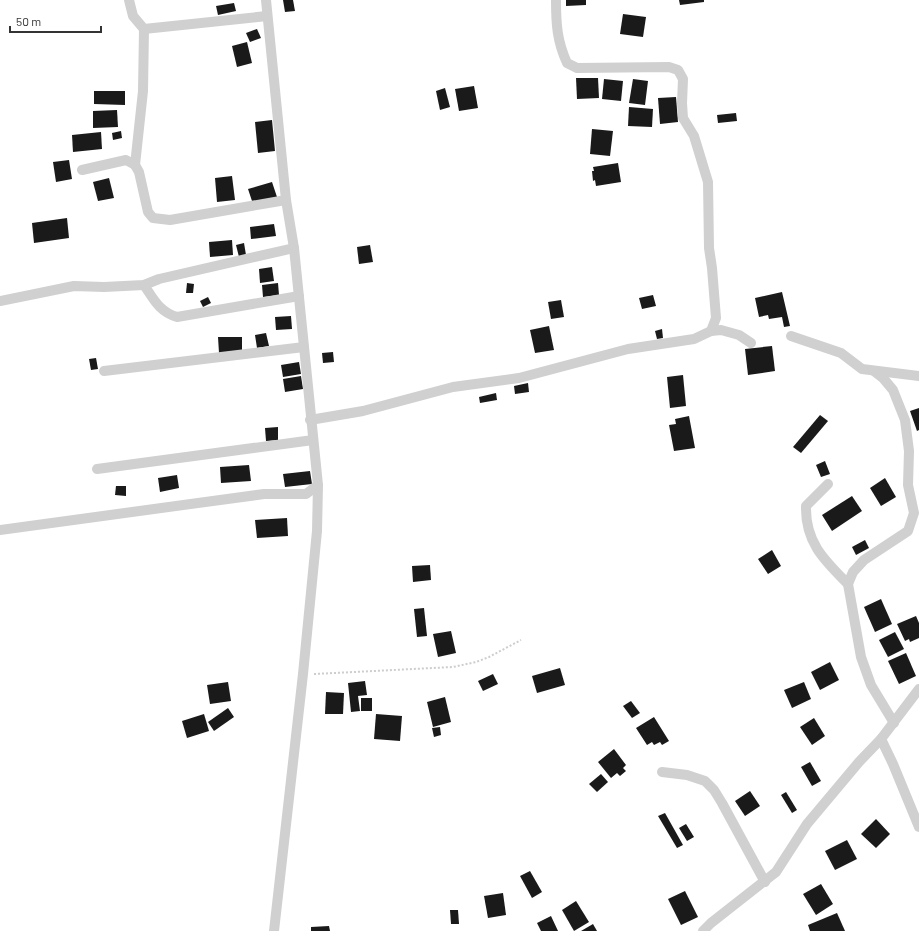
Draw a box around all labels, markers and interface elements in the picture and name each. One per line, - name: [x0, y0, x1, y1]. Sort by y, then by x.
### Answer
- scale bar: [10, 8, 101, 34]
- text: 50 m: [16, 14, 41, 28]

